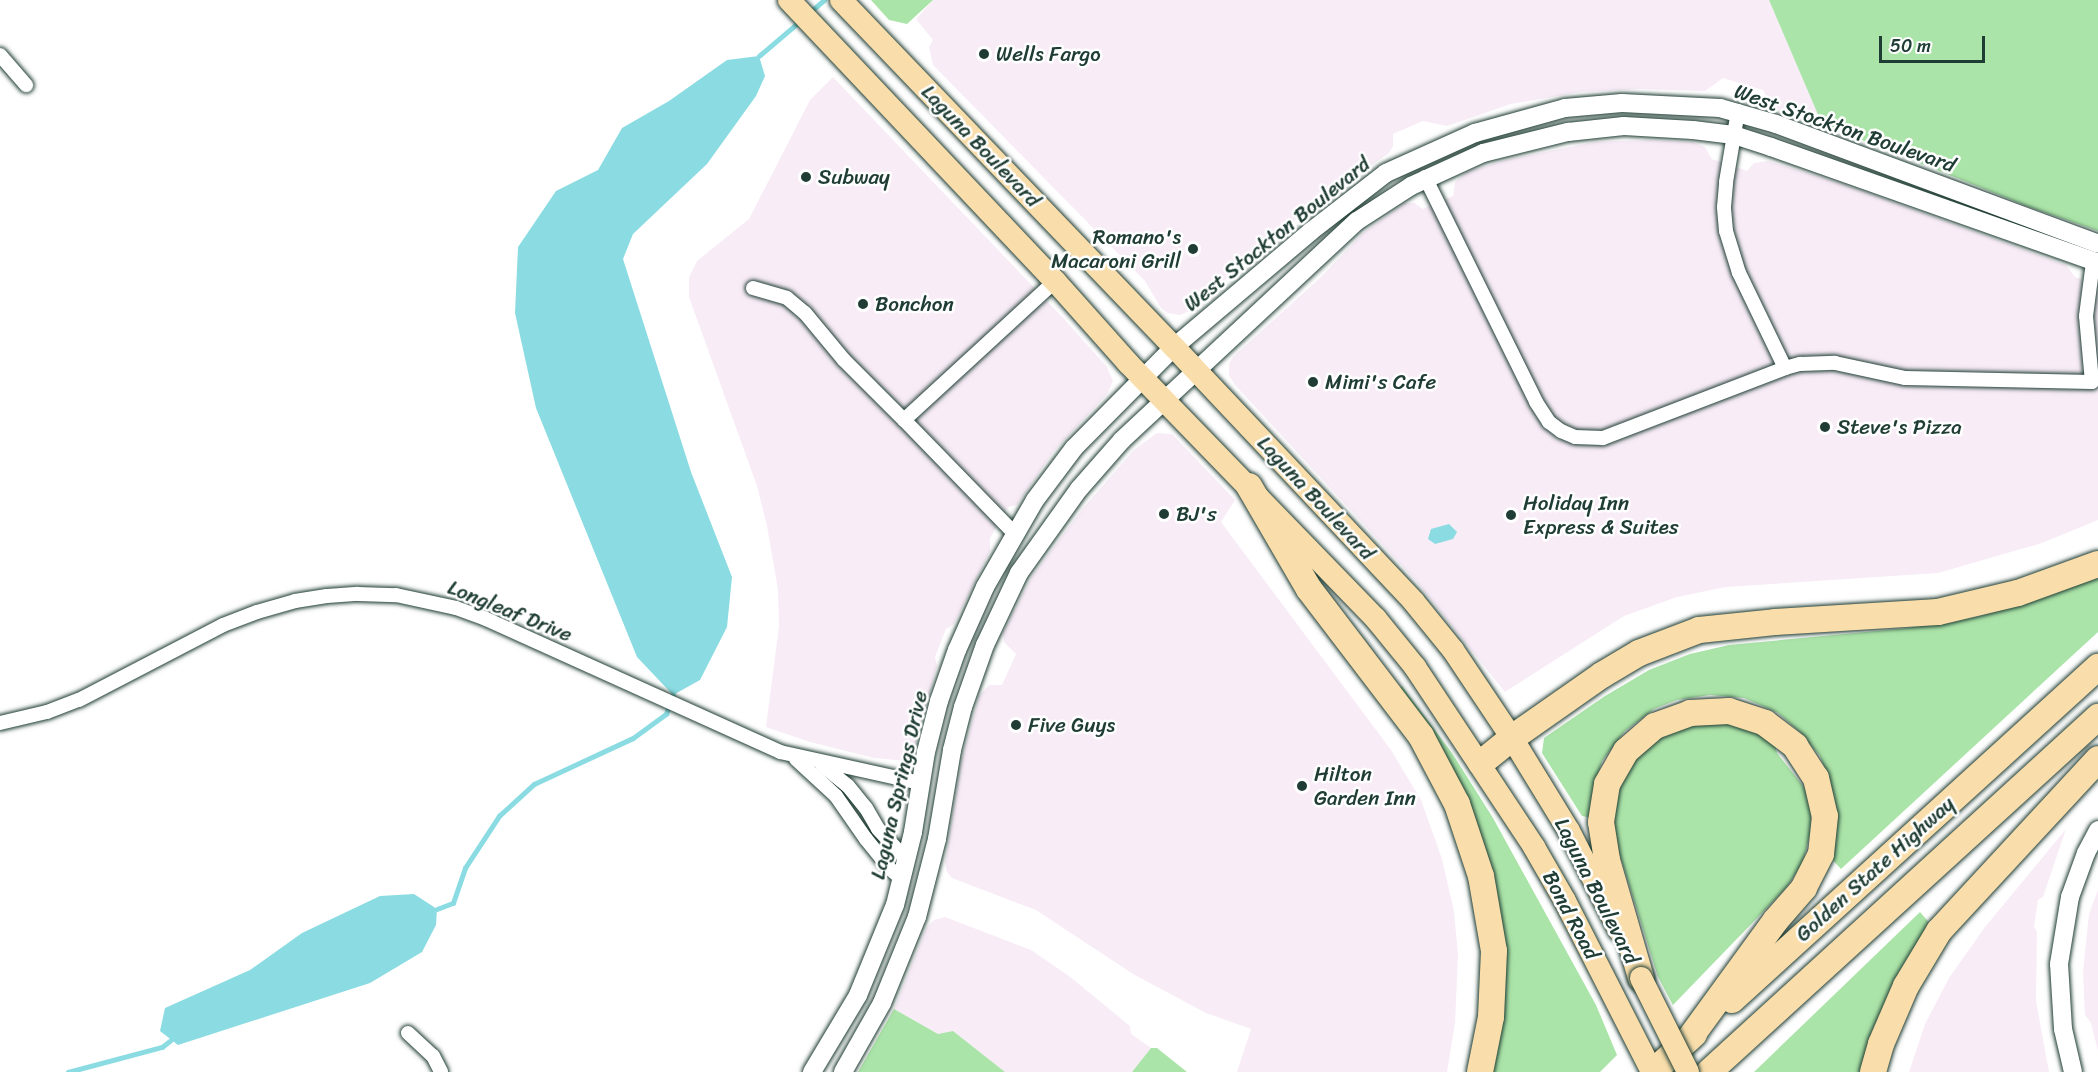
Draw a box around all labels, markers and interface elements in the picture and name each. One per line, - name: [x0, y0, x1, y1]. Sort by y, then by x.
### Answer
- scale bar: [1882, 24, 1988, 62]
- text: 50 m: [1890, 30, 1931, 62]
- place label: Wells Fargo: [996, 41, 1101, 67]
- marker: Wells Fargo: [977, 47, 991, 61]
- street label: West Stockton Boulevard: [1730, 78, 1960, 178]
- street label: Laguna Boulevard: [916, 79, 1046, 213]
- street label: West Stockton Boulevard: [1178, 151, 1376, 317]
- place label: Subway: [818, 164, 890, 190]
- marker: Subway: [799, 170, 813, 184]
- place label: Romano's Macaroni Grill: [1051, 224, 1181, 274]
- marker: Romano's Macaroni Grill: [1186, 242, 1200, 256]
- place label: Bonchon: [875, 291, 954, 317]
- marker: Bonchon: [856, 297, 870, 311]
- place label: Mimi's Cafe: [1325, 369, 1437, 395]
- marker: Mimi's Cafe: [1306, 375, 1320, 389]
- place label: Steve's Pizza: [1837, 414, 1962, 440]
- marker: Steve's Pizza: [1818, 420, 1832, 434]
- street label: Laguna Boulevard: [1252, 431, 1380, 565]
- place label: Holiday Inn Express & Suites: [1523, 490, 1679, 540]
- place label: BJ's: [1176, 501, 1217, 527]
- marker: BJ's: [1157, 507, 1171, 521]
- marker: Holiday Inn Express & Suites: [1504, 508, 1518, 522]
- street label: Longleaf Drive: [444, 575, 576, 647]
- street label: Laguna Springs Drive: [865, 688, 933, 882]
- place label: Five Guys: [1028, 712, 1116, 738]
- marker: Five Guys: [1009, 718, 1023, 732]
- place label: Hilton Garden Inn: [1314, 761, 1416, 811]
- marker: Hilton Garden Inn: [1295, 779, 1309, 793]
- street label: Golden State Highway: [1790, 791, 1960, 947]
- street label: Laguna Boulevard: [1549, 814, 1645, 968]
- street label: Bond Road: [1537, 866, 1605, 964]

